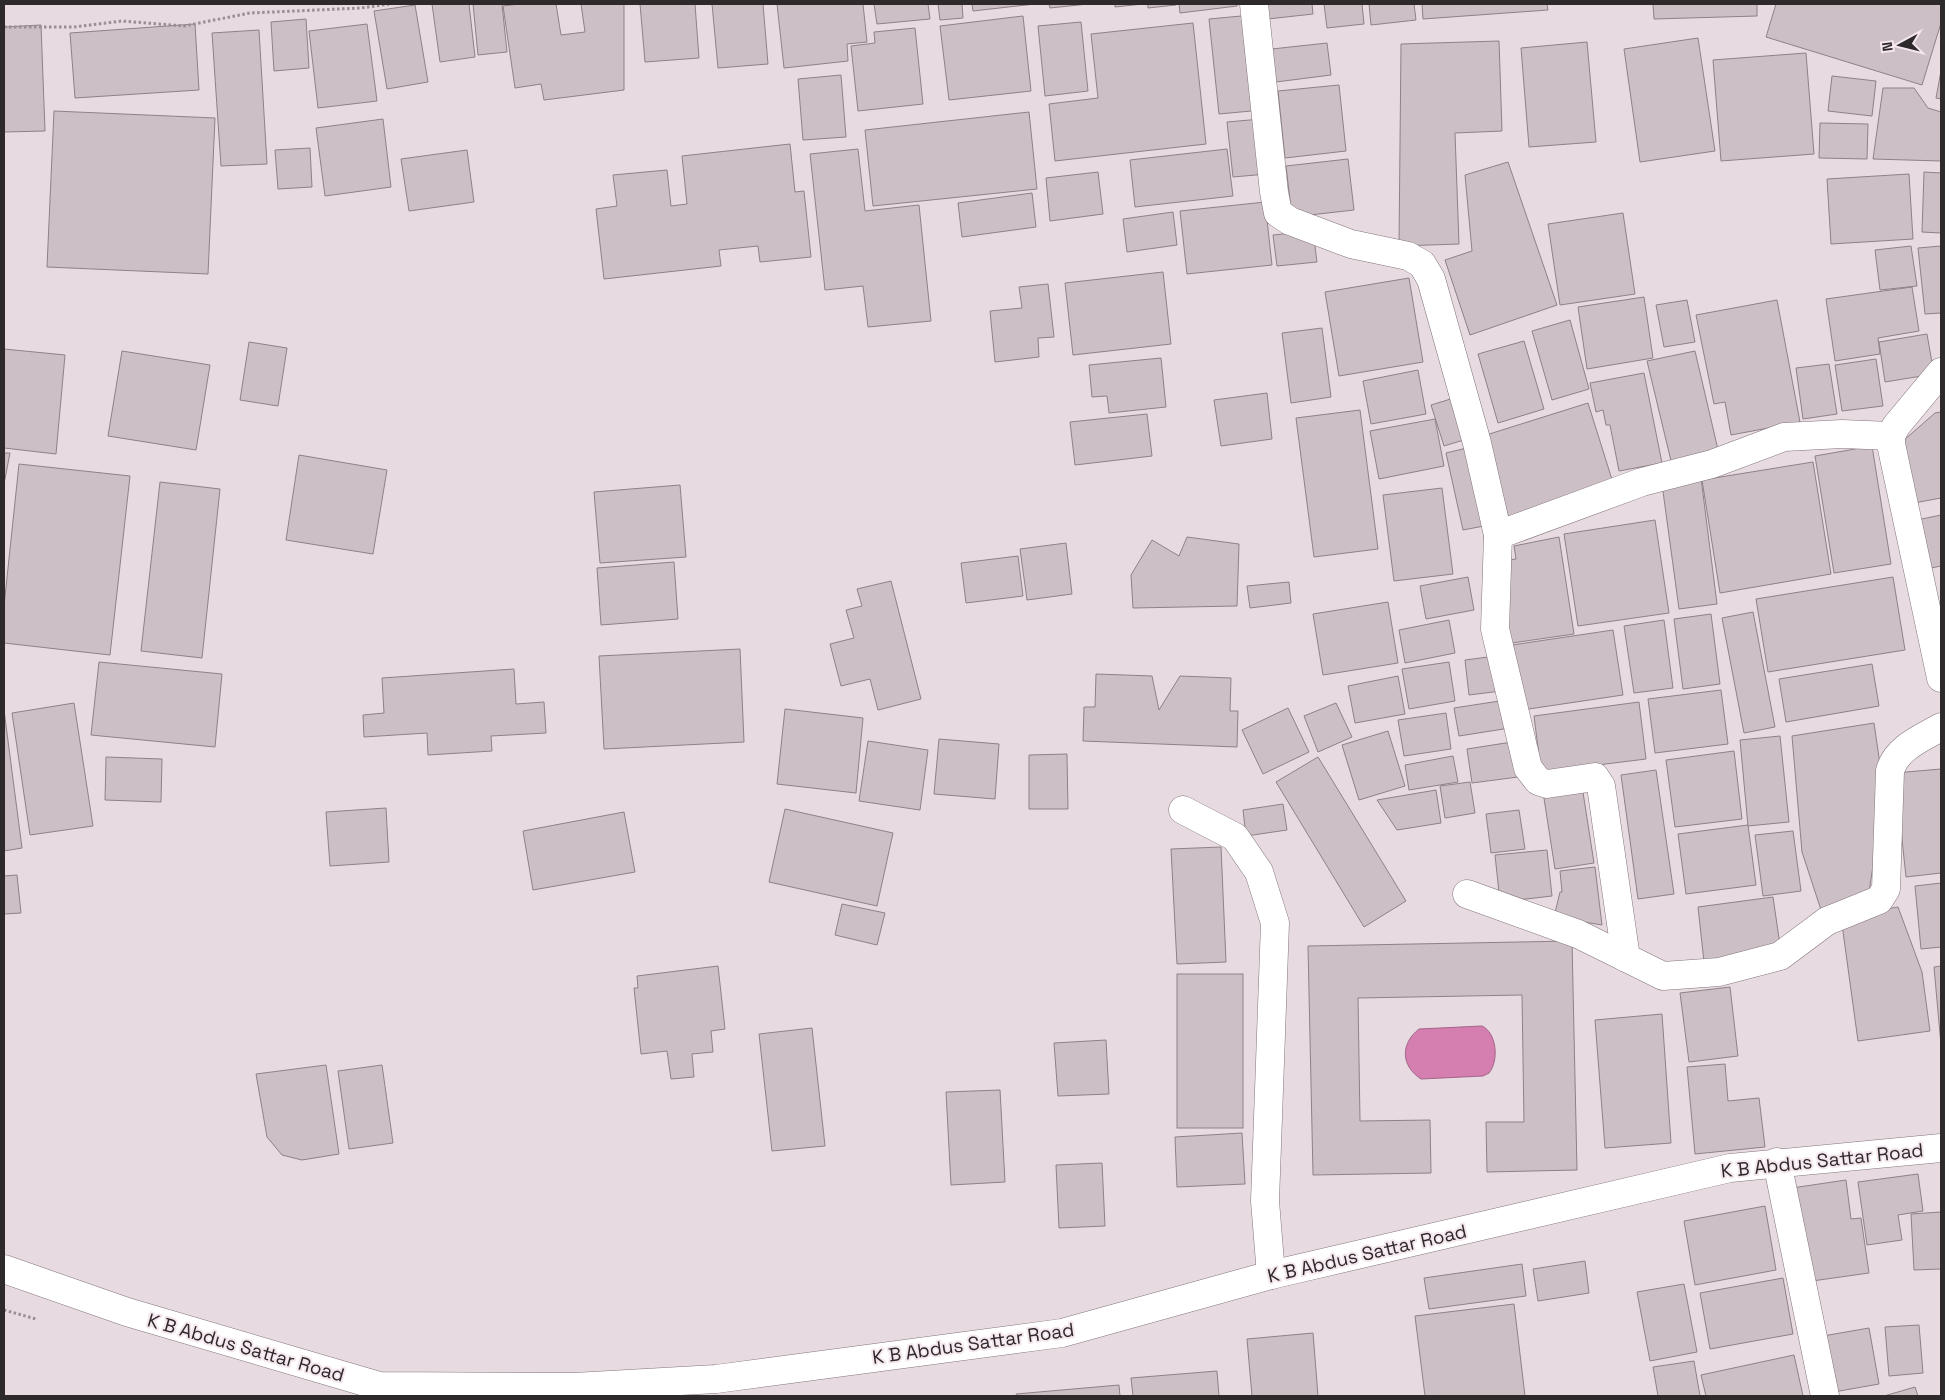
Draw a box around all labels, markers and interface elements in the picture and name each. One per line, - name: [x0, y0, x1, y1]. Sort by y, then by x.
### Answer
- north arrow: [1875, 20, 1925, 70]
- text: N: [1878, 41, 1897, 52]
- street label: K B Abdus Sattar Road: [1719, 1137, 1925, 1184]
- street label: K B Abdus Sattar Road: [1265, 1218, 1469, 1289]
- street label: K B Abdus Sattar Road: [145, 1307, 347, 1388]
- street label: K B Abdus Sattar Road: [870, 1317, 1076, 1370]

